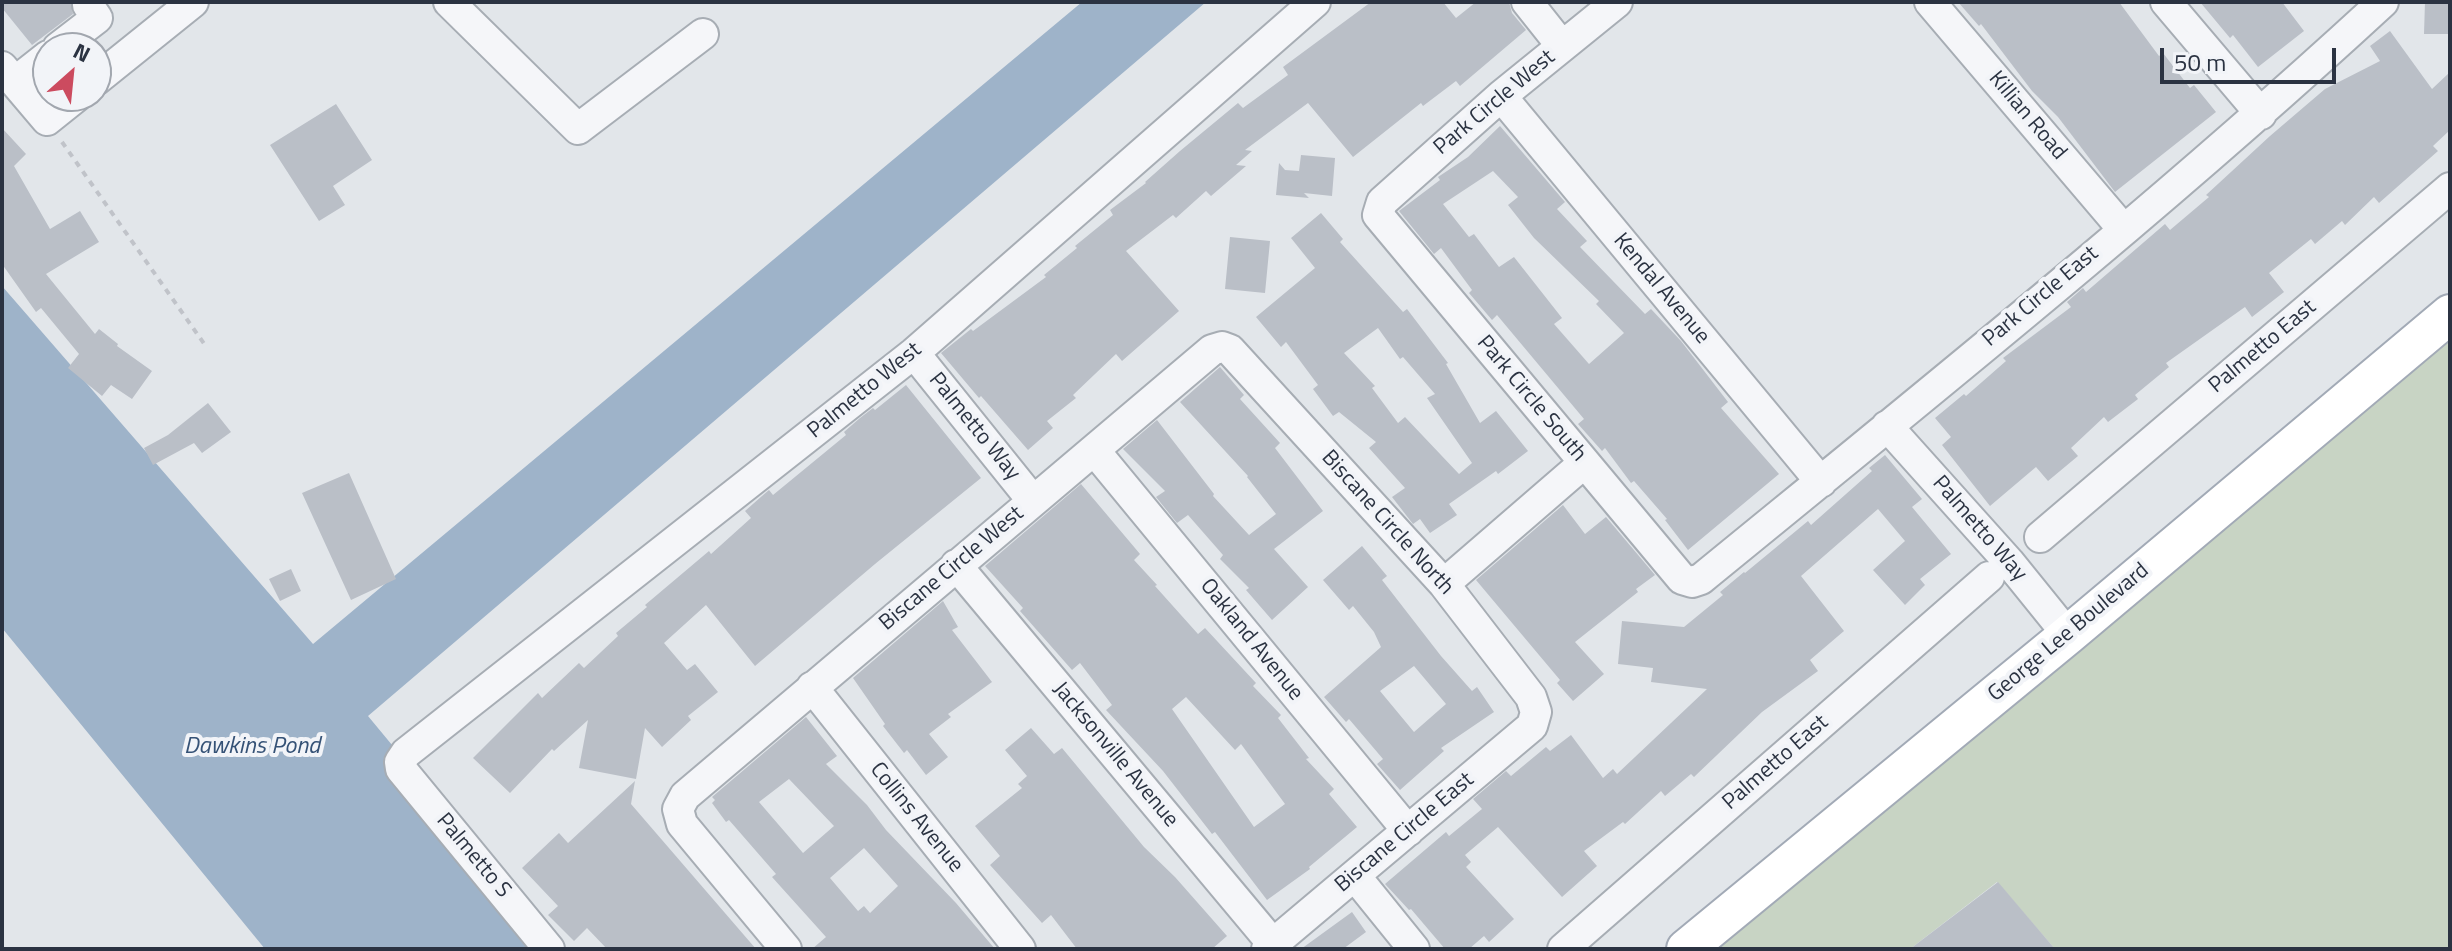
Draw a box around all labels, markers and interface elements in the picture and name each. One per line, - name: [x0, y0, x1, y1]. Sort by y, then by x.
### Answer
- north arrow: [32, 32, 112, 112]
- scale bar: [2164, 32, 2340, 82]
- text: N: [67, 34, 96, 71]
- text: 50 m: [2174, 44, 2226, 80]
- street label: Park Circle West: [1429, 45, 1561, 161]
- street label: Killian Road: [1982, 66, 2072, 166]
- street label: Kendal Avenue: [1607, 228, 1715, 350]
- street label: Park Circle East: [1978, 241, 2104, 353]
- street label: Palmetto East: [2204, 295, 2322, 399]
- street label: Park Circle South: [1471, 331, 1591, 467]
- street label: Palmetto West: [803, 337, 927, 445]
- street label: Palmetto Way: [922, 368, 1026, 486]
- street label: Biscane Circle North: [1315, 445, 1459, 601]
- street label: Palmetto Way: [1926, 471, 2032, 587]
- street label: Biscane Circle West: [875, 501, 1029, 637]
- street label: George Lee Boulevard: [1983, 558, 2155, 708]
- street label: Oakland Avenue: [1194, 574, 1308, 706]
- street label: Jacksonville Avenue: [1047, 677, 1183, 833]
- street label: Palmetto East: [1718, 710, 1834, 816]
- water label: Dawkins Pond: [184, 733, 320, 761]
- street label: Collins Avenue: [864, 758, 968, 878]
- street label: Biscane Circle East: [1330, 767, 1480, 899]
- street label: Palmetto S: [430, 808, 516, 904]

